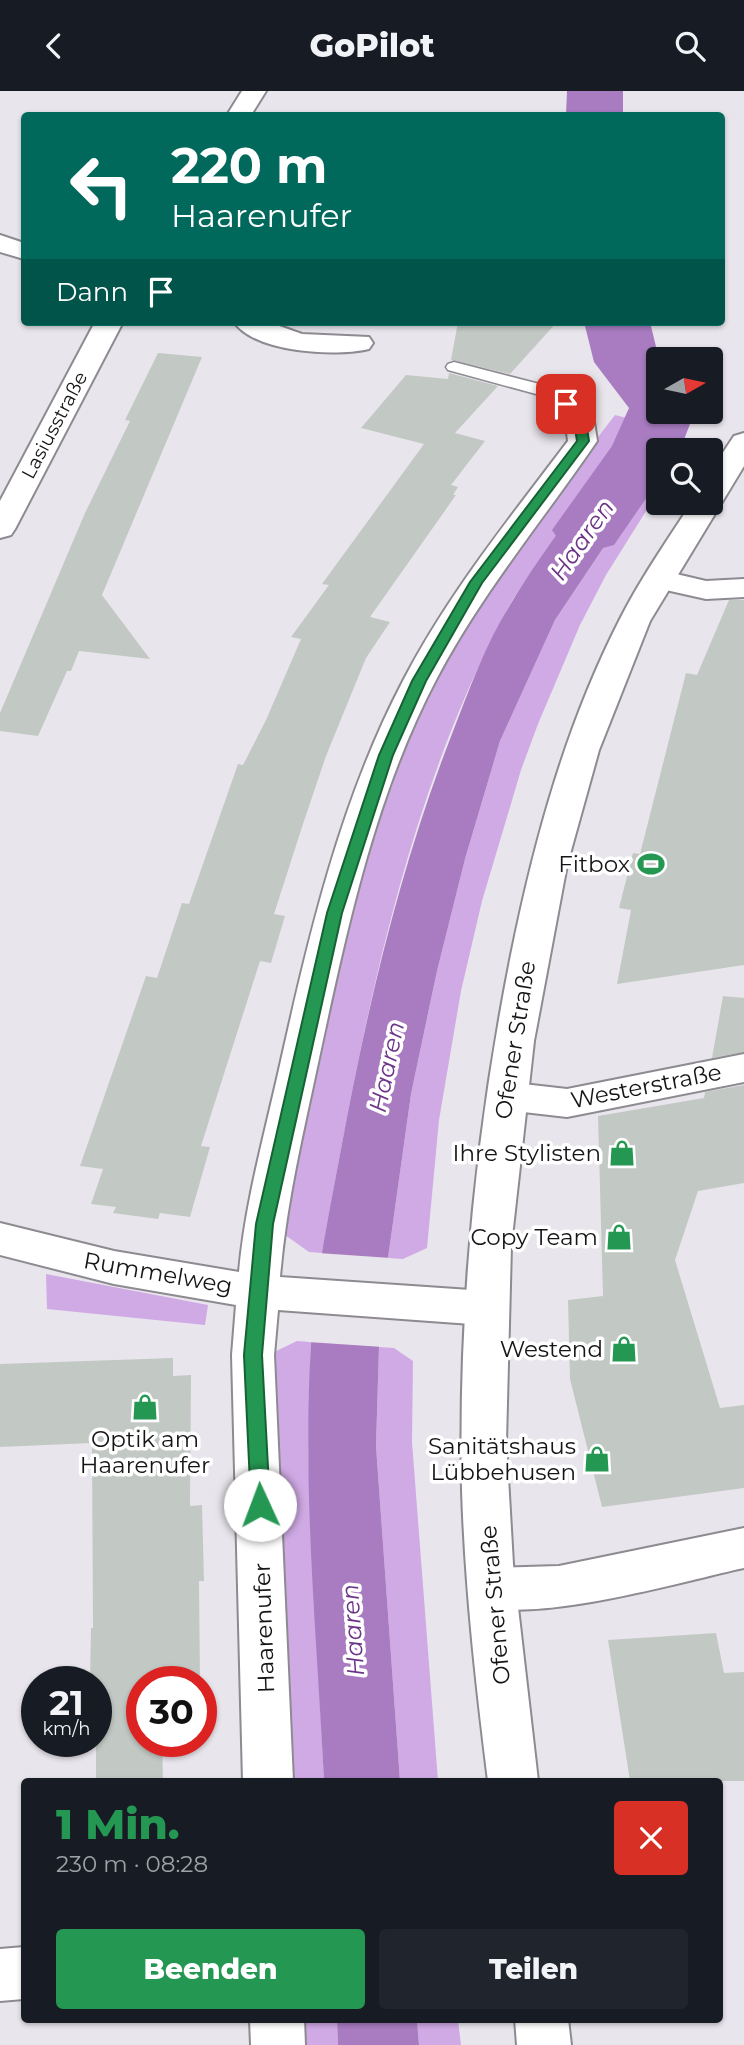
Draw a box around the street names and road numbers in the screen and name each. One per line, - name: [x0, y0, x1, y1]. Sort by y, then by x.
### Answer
- street label: Lasiusstraße: [17, 368, 92, 483]
- street label: Ofener Straße: [489, 959, 541, 1121]
- street label: Westerstraße: [568, 1058, 724, 1114]
- street label: Rummelweg: [81, 1246, 235, 1300]
- street label: Ofener Straße: [474, 1524, 516, 1686]
- street label: Haarenufer: [248, 1562, 280, 1694]

